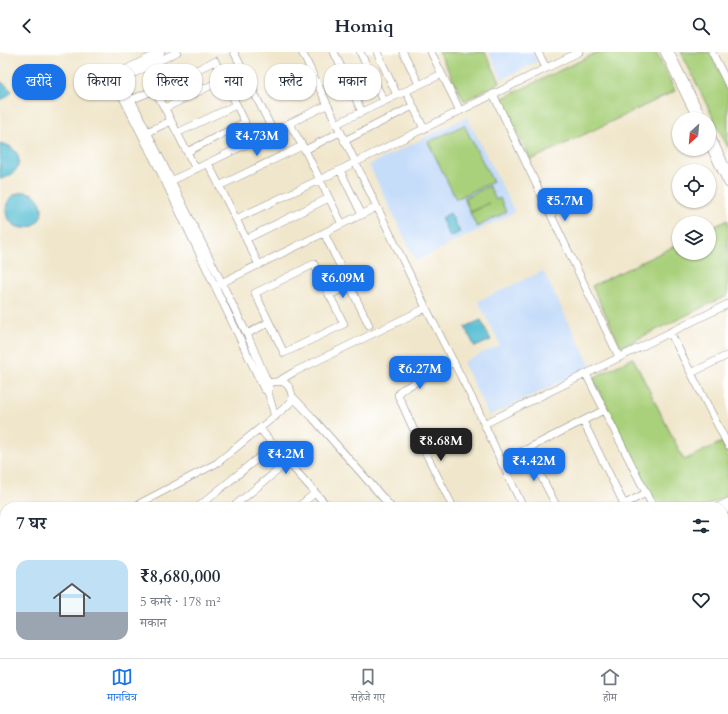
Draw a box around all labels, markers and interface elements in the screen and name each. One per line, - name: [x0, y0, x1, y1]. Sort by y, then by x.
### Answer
- text: Homiq: [335, 14, 393, 39]
- icon: back: [16, 15, 38, 37]
- icon: search: [690, 15, 712, 37]
- chip: खरीदें: [12, 64, 66, 100]
- chip: किराया: [74, 64, 135, 100]
- chip: फ़िल्टर: [143, 64, 202, 100]
- chip: नया: [210, 64, 257, 100]
- chip: फ़्लैट: [265, 64, 316, 100]
- chip: मकान: [324, 64, 381, 100]
- north arrow: [672, 112, 716, 156]
- map controls: [672, 112, 716, 260]
- pin: ₹4.73M: [224, 123, 290, 157]
- text: ₹4.73M: [235, 127, 279, 145]
- button: locate: [672, 164, 716, 208]
- pin: ₹5.7M: [537, 188, 593, 222]
- text: ₹5.7M: [546, 192, 584, 210]
- button: layers: [672, 216, 716, 260]
- pin: ₹6.09M: [310, 265, 376, 299]
- text: ₹6.09M: [321, 269, 365, 287]
- pin: ₹6.27M: [387, 356, 453, 390]
- text: ₹6.27M: [398, 360, 442, 378]
- pin: ₹8.68M: [408, 428, 474, 462]
- text: ₹8.68M: [419, 432, 463, 450]
- pin: ₹4.2M: [258, 441, 314, 475]
- text: ₹4.2M: [267, 445, 305, 463]
- pin: ₹4.42M: [501, 448, 567, 482]
- text: ₹4.42M: [512, 452, 556, 470]
- text: 7 घर: [16, 512, 46, 535]
- icon: filters: [690, 515, 712, 537]
- text: ₹8,680,000: [140, 565, 221, 588]
- icon: home: [48, 576, 96, 624]
- icon: heart: [690, 589, 712, 611]
- text: 5 कमरे · 178 m²: [140, 593, 221, 611]
- text: मकान: [140, 614, 166, 632]
- tab: मानचित्र: [107, 666, 137, 708]
- tab: सहेजे गए: [351, 666, 385, 708]
- tab: होम: [599, 666, 621, 708]

